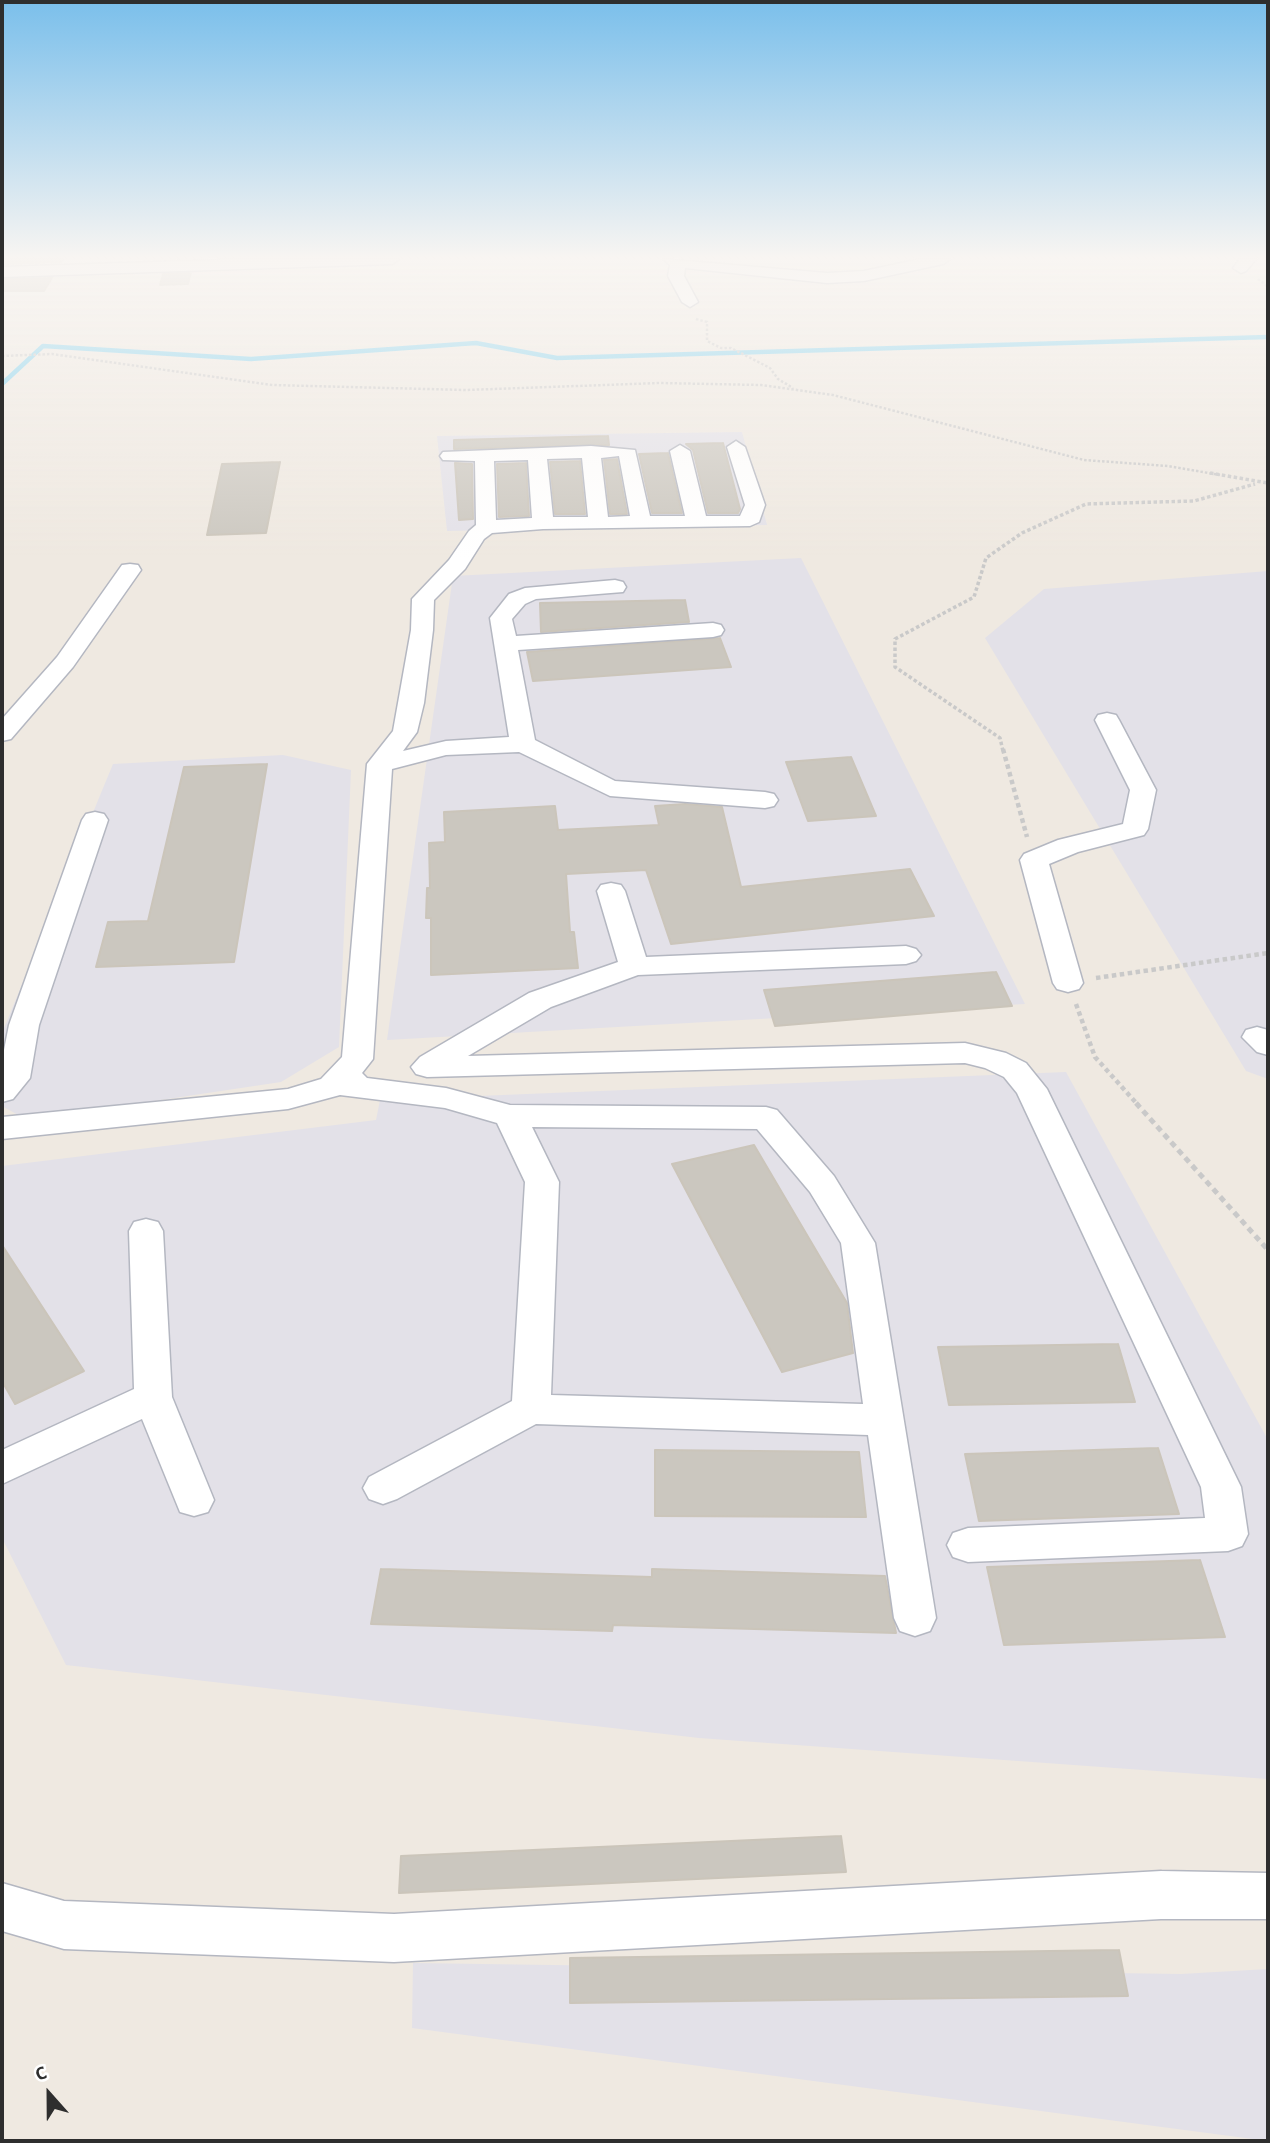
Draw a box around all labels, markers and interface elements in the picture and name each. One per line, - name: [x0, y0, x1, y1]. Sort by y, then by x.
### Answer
- north arrow: [14, 2059, 84, 2129]
- text: С: [33, 2063, 50, 2085]

